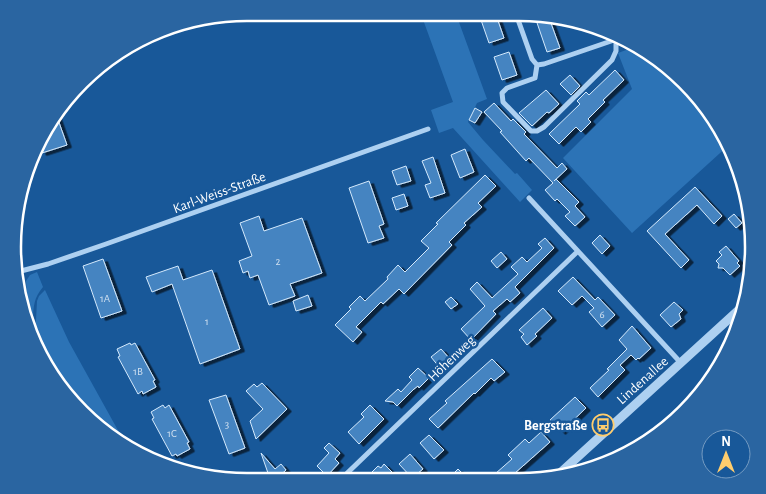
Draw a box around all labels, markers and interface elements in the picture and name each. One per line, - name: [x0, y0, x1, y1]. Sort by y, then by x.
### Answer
- street label: Karl-Weiss-Straße: [171, 170, 268, 216]
- house number: 2: [275, 256, 281, 267]
- house number: 1A: [100, 293, 111, 304]
- house number: 6: [599, 309, 605, 320]
- house number: 1: [205, 316, 209, 327]
- street label: Höhenweg: [426, 333, 478, 384]
- street label: Lindenallee: [614, 354, 671, 407]
- house number: 1B: [133, 366, 143, 377]
- bus stop icon: Bergstraße: [591, 413, 615, 437]
- house number: 3: [225, 419, 230, 430]
- place label: Bergstraße: [524, 419, 587, 433]
- house number: 1C: [167, 428, 177, 439]
- north arrow: [701, 429, 751, 479]
- text: N: [721, 435, 731, 449]

